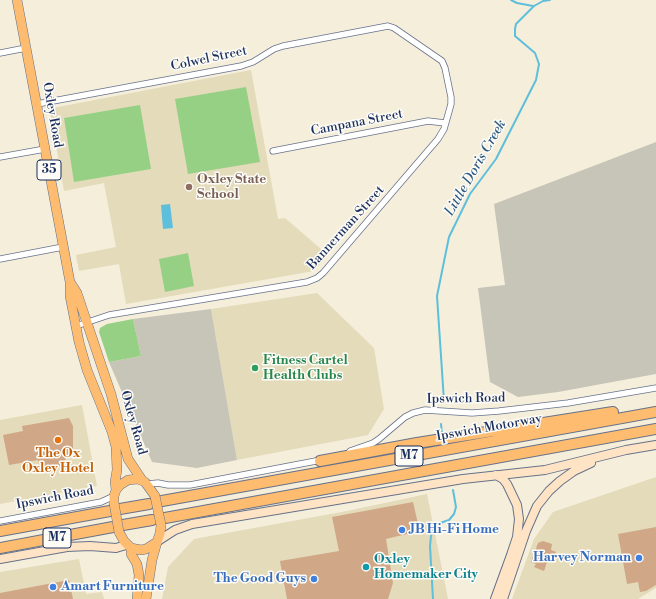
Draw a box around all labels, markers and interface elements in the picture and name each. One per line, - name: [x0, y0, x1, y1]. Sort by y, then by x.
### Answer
- street label: Colwel Street: [170, 43, 248, 75]
- street label: Oxley Road: [39, 81, 65, 149]
- street label: Campana Street: [310, 106, 404, 140]
- water label: Little Doris Creek: [442, 117, 510, 219]
- road number: 35: [37, 160, 61, 180]
- place label: Oxley State School: [197, 172, 266, 203]
- marker: Oxley State School: [184, 182, 194, 192]
- street label: Bannerman Street: [304, 183, 388, 273]
- place label: Fitness Cartel Health Clubs: [263, 353, 348, 384]
- marker: Fitness Cartel Health Clubs: [250, 363, 260, 373]
- street label: Oxley Road: [116, 389, 150, 457]
- street label: Ipswich Road: [427, 391, 505, 407]
- street label: Ipswich Motorway: [435, 411, 543, 445]
- marker: The Ox Oxley Hotel: [53, 435, 63, 445]
- place label: The Ox Oxley Hotel: [22, 446, 94, 477]
- road number: M7: [395, 446, 423, 466]
- street label: Ipswich Road: [15, 483, 95, 513]
- place label: JB Hi-Fi Home: [410, 522, 499, 538]
- marker: JB Hi-Fi Home: [397, 525, 407, 535]
- road number: M7: [43, 528, 71, 548]
- place label: Harvey Norman: [533, 550, 631, 566]
- place label: Oxley Homemaker City: [374, 552, 478, 583]
- marker: Harvey Norman: [634, 553, 644, 563]
- marker: Oxley Homemaker City: [361, 562, 371, 572]
- place label: The Good Guys: [213, 571, 306, 587]
- marker: The Good Guys: [309, 574, 319, 584]
- place label: Amart Furniture: [61, 579, 164, 595]
- marker: Amart Furniture: [48, 582, 58, 592]

